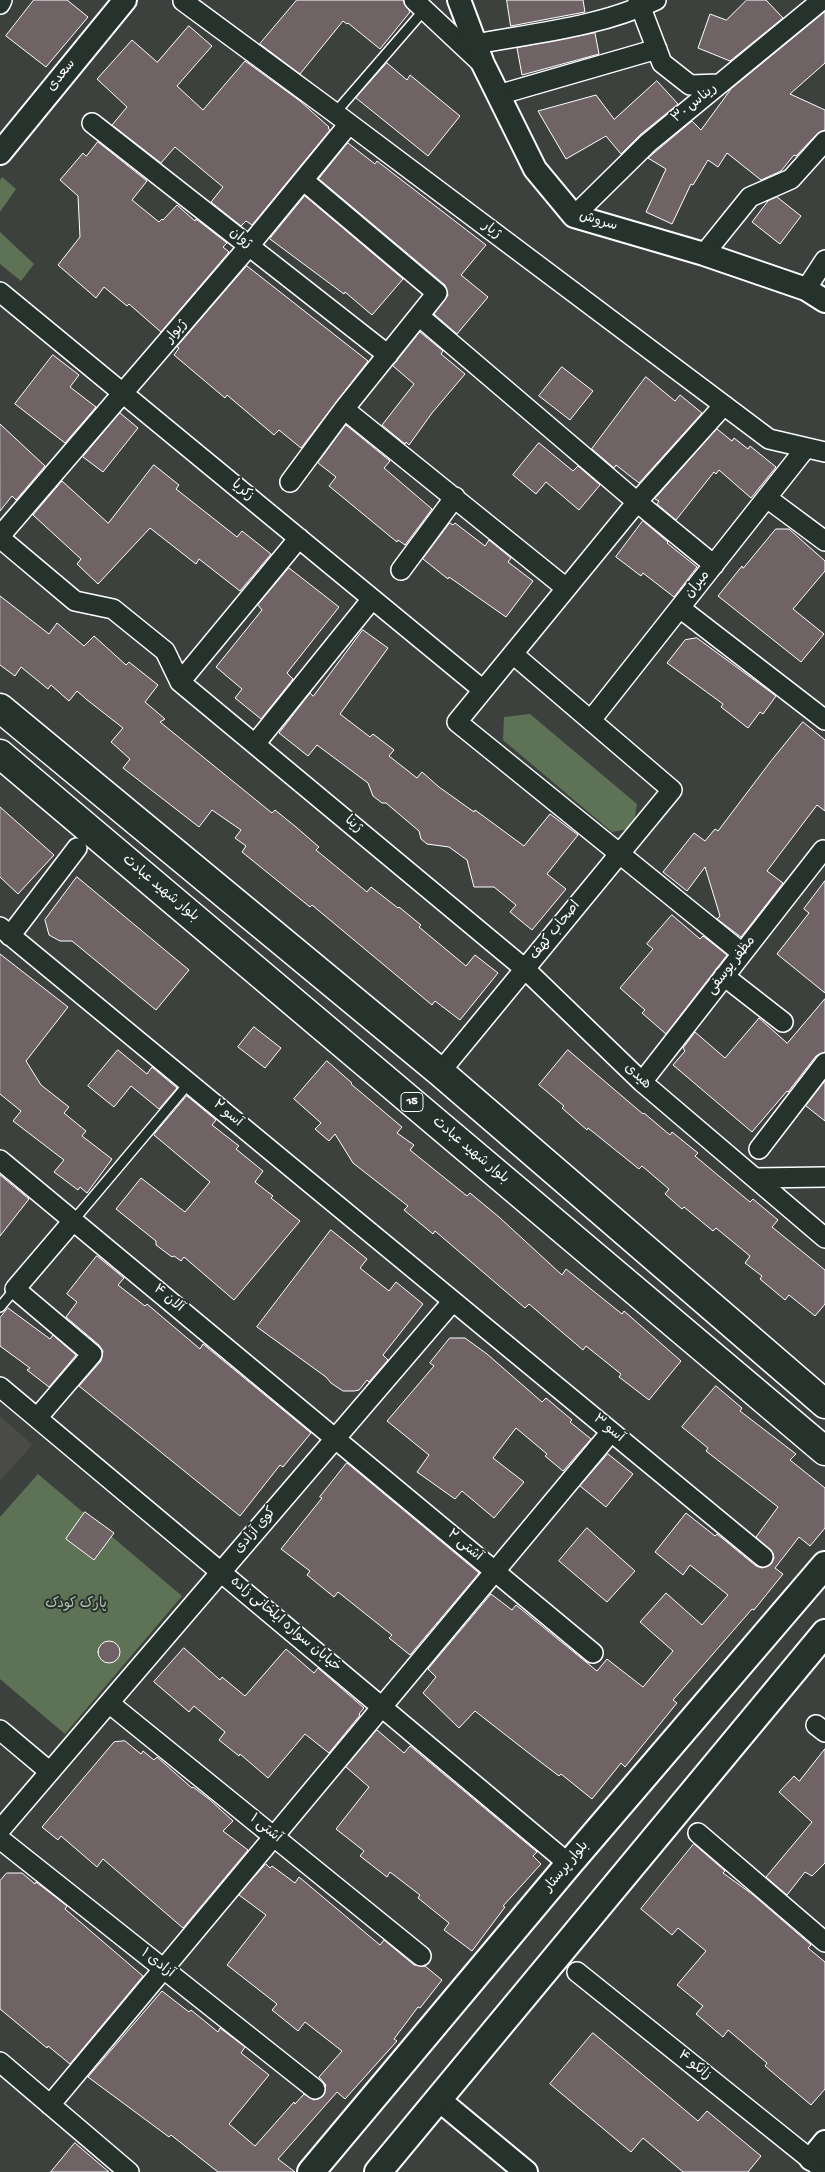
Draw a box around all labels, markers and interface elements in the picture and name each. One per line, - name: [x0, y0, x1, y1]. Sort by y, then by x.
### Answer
- street label: سعدی: [44, 57, 80, 95]
- street label: ریناس ۳۰: [669, 81, 721, 127]
- street label: سروش: [577, 208, 619, 236]
- street label: ژیار: [478, 218, 504, 244]
- street label: ژوان: [225, 225, 255, 253]
- street label: ژیوار: [162, 317, 192, 347]
- street label: زکریا: [227, 477, 257, 505]
- street label: میران: [682, 568, 714, 602]
- street label: ژینا: [341, 813, 365, 837]
- street label: بلوار شهید عبادت: [118, 852, 202, 926]
- street label: اصحاب کهف: [527, 898, 585, 964]
- street label: مظفر یوسفی: [704, 933, 760, 999]
- street label: هیدی: [620, 1060, 654, 1094]
- road number: 15: [401, 1092, 423, 1112]
- street label: آسو ۲: [209, 1097, 245, 1131]
- street label: بلوار شهید عبادت: [428, 1114, 512, 1188]
- street label: آلان ۴: [149, 1281, 187, 1317]
- street label: آسو ۳: [589, 1411, 627, 1447]
- street label: کوی آزادی: [231, 1504, 281, 1558]
- street label: آشتی ۲: [443, 1526, 485, 1566]
- street label: خیابان سواره ایلخانی زاده: [226, 1574, 344, 1676]
- park label: پارک کودک: [45, 1597, 107, 1613]
- street label: آشتی ۱: [245, 1811, 285, 1847]
- street label: بلوار پرستار: [541, 1838, 593, 1896]
- street label: آزادی ۱: [137, 1946, 177, 1982]
- street label: زانکو ۴: [674, 2047, 714, 2085]

